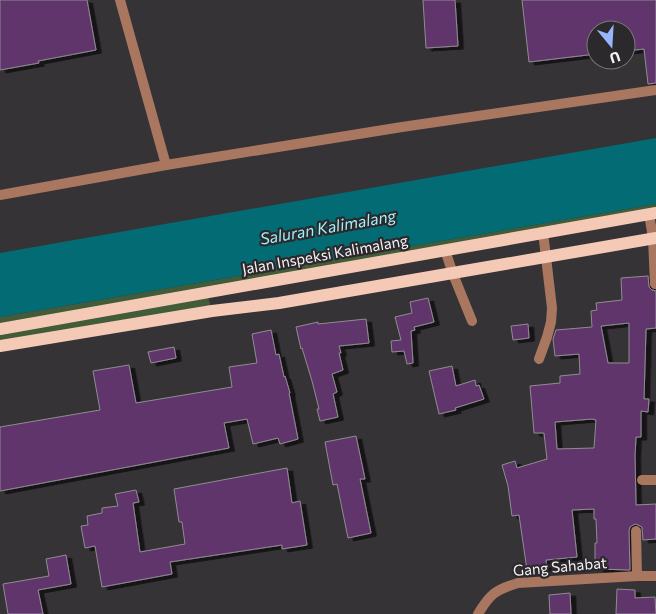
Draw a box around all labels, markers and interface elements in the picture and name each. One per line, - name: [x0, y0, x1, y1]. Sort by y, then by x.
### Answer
- north arrow: [586, 20, 636, 70]
- text: U: [608, 48, 623, 67]
- water label: Saluran Kalimalang: [259, 205, 399, 248]
- street label: Jalan Inspeksi Kalimalang: [240, 231, 409, 277]
- street label: Gang Sahabat: [512, 553, 608, 579]

